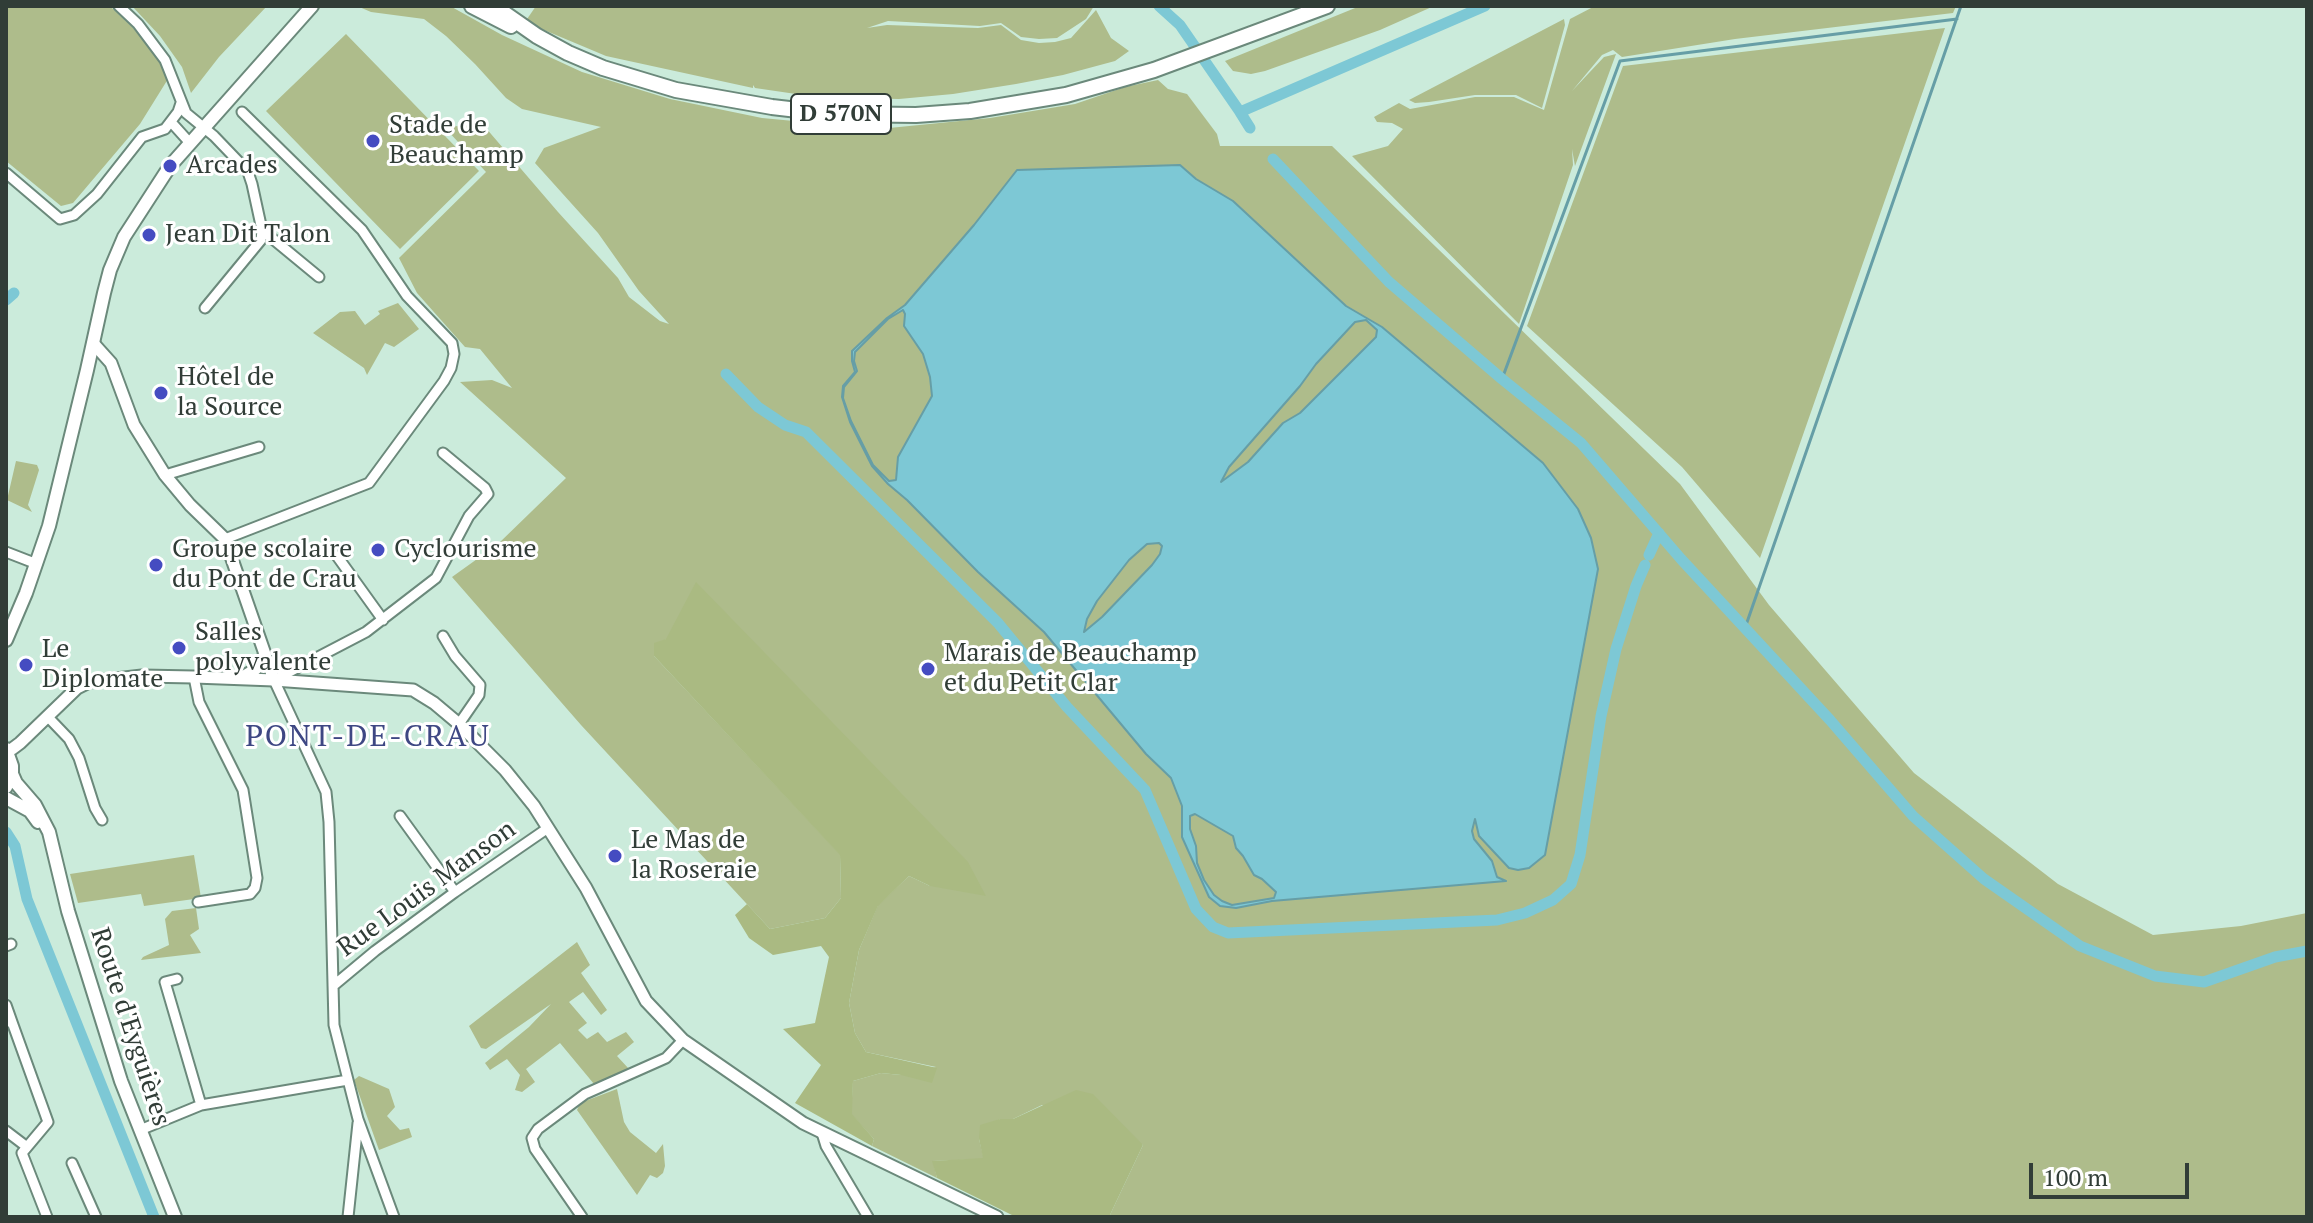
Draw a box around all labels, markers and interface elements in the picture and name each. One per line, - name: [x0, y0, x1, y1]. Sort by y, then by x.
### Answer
- road number: D 570N: [791, 94, 891, 134]
- place label: Stade de Beauchamp: [389, 110, 524, 172]
- marker: Stade de Beauchamp: [364, 132, 382, 150]
- place label: Arcades: [186, 150, 278, 182]
- marker: Arcades: [161, 157, 179, 175]
- place label: Jean Dit Talon: [165, 219, 330, 251]
- marker: Jean Dit Talon: [140, 226, 158, 244]
- place label: Hôtel de la Source: [177, 362, 282, 424]
- marker: Hôtel de la Source: [152, 384, 170, 402]
- place label: Groupe scolaire du Pont de Crau: [172, 534, 357, 596]
- place label: Cyclourisme: [394, 534, 536, 566]
- marker: Cyclourisme: [369, 541, 387, 559]
- marker: Groupe scolaire du Pont de Crau: [147, 556, 165, 574]
- place label: Salles polyvalente: [195, 617, 331, 678]
- place label: Le Diplomate: [42, 634, 163, 696]
- place label: Marais de Beauchamp et du Petit Clar: [944, 638, 1197, 700]
- marker: Salles polyvalente: [170, 639, 188, 657]
- marker: Le Diplomate: [17, 656, 35, 674]
- marker: Marais de Beauchamp et du Petit Clar: [919, 660, 937, 678]
- district label: PONT-DE-CRAU: [245, 719, 491, 755]
- street label: Rue Louis Manson: [332, 814, 522, 964]
- place label: Le Mas de la Roseraie: [631, 825, 757, 886]
- marker: Le Mas de la Roseraie: [606, 847, 624, 865]
- street label: Route d'Eyguières: [83, 924, 177, 1130]
- scale bar: [2033, 1147, 2193, 1197]
- text: 100 m: [2043, 1161, 2108, 1193]

